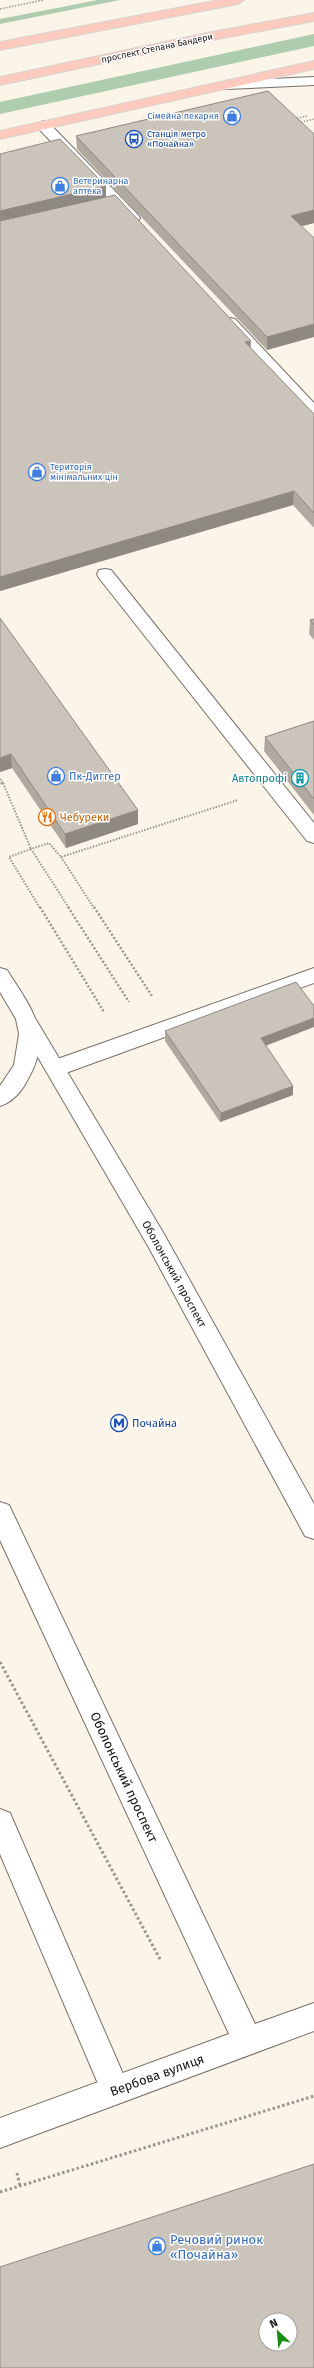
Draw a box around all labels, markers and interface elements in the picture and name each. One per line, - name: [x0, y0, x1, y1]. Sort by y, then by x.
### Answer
- street label: проспект Степана Бандери: [100, 31, 214, 65]
- shop icon: Сімейна пекарня: [222, 106, 242, 126]
- place label: Сімейна пекарня: [147, 111, 219, 121]
- bus stop icon: Станція метро «Почайна»: [124, 129, 144, 149]
- place label: Станція метро «Почайна»: [147, 129, 206, 149]
- shop icon: Ветеринарна аптека: [50, 176, 70, 196]
- place label: Ветеринарна аптека: [73, 176, 129, 196]
- shop icon: Територія мінімальних цін: [27, 462, 47, 482]
- place label: Територія мінімальних цін: [50, 462, 118, 482]
- shop icon: Пк-Диггер: [46, 766, 66, 786]
- building icon: Автопрофі: [290, 768, 310, 788]
- place label: Пк-Диггер: [69, 770, 121, 783]
- place label: Автопрофі: [232, 772, 287, 785]
- restaurant icon: Чебуреки: [37, 807, 57, 827]
- place label: Чебуреки: [60, 811, 109, 824]
- street label: Оболонський проспект: [139, 1218, 209, 1330]
- metro station icon: Почайна: [109, 1413, 129, 1433]
- place label: Почайна: [132, 1417, 177, 1430]
- street label: Оболонський проспект: [87, 1709, 161, 1845]
- street label: Вербова вулиця: [108, 2051, 206, 2099]
- place label: Речовий ринок «Почайна»: [170, 2232, 263, 2262]
- shop icon: Речовий ринок «Почайна»: [147, 2236, 167, 2256]
- north arrow: [258, 2312, 298, 2352]
- text: N: [268, 2316, 280, 2331]

